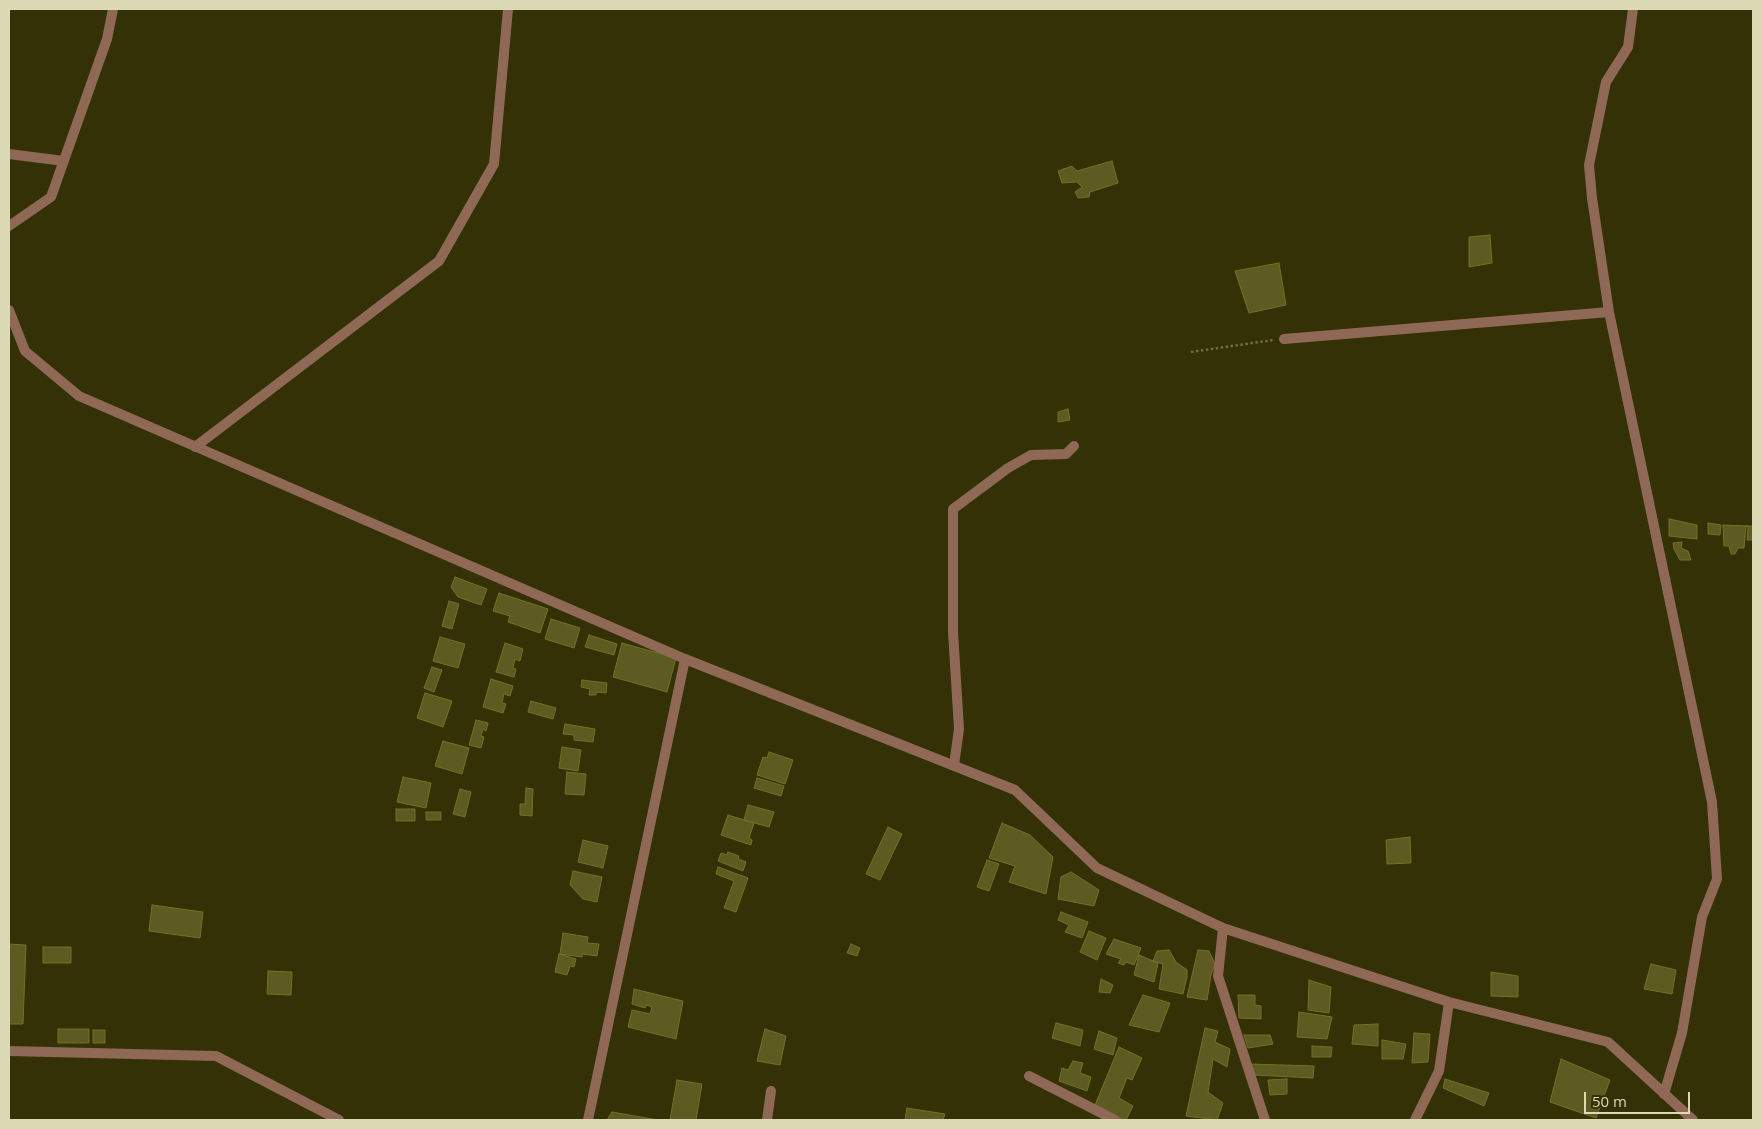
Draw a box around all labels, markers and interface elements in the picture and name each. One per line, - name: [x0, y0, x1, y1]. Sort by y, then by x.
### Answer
- scale bar: [1587, 1082, 1693, 1114]
- text: 50 m: [1592, 1091, 1627, 1111]

